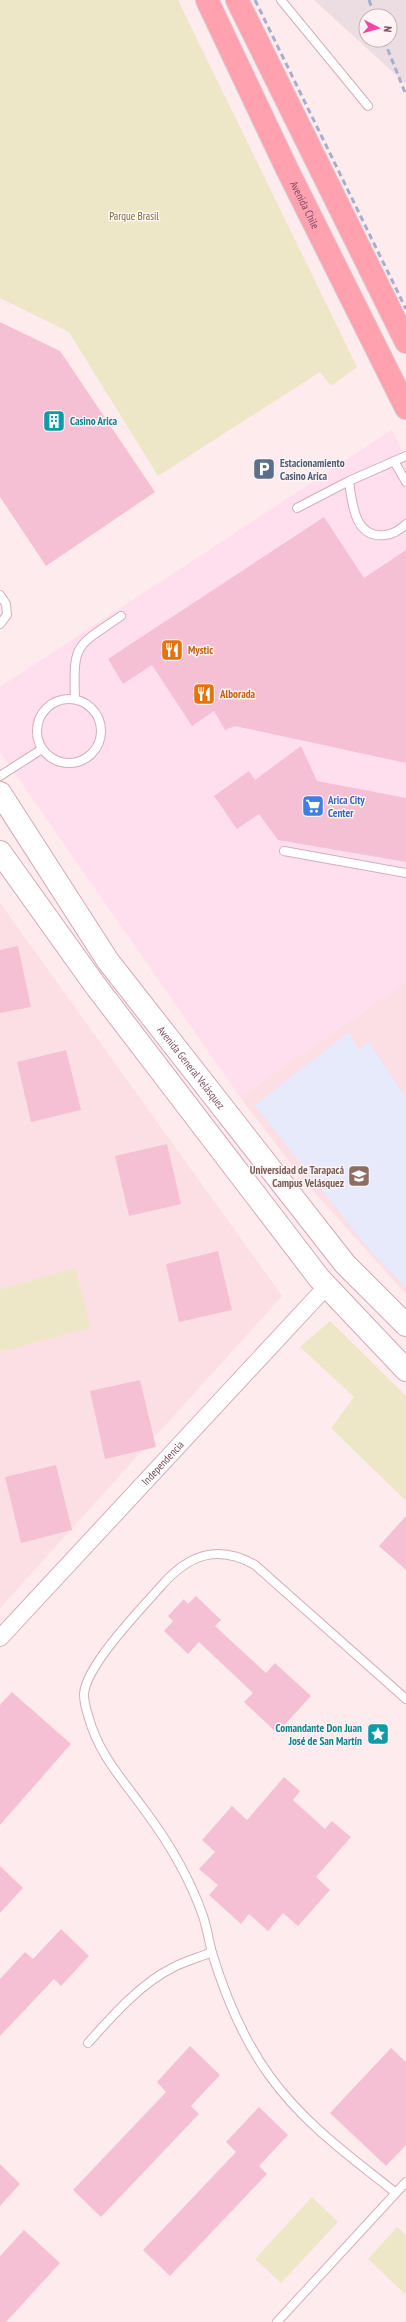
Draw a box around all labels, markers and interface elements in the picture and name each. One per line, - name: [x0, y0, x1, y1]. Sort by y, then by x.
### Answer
- north arrow: [358, 8, 398, 48]
- text: N: [381, 25, 395, 33]
- street label: Avenida Chile: [287, 178, 323, 232]
- park label: Parque Brasil: [109, 209, 159, 223]
- building icon: Casino Arica: [41, 408, 67, 434]
- place label: Casino Arica: [70, 414, 118, 428]
- parking icon: Estacionamiento Casino Arica: [251, 456, 277, 482]
- place label: Estacionamiento Casino Arica: [280, 456, 345, 483]
- restaurant icon: Mystic: [159, 637, 185, 663]
- place label: Mystic: [188, 643, 213, 657]
- restaurant icon: Alborada: [191, 681, 217, 707]
- place label: Alborada: [219, 687, 256, 701]
- supermarket icon: Arica City Center: [300, 793, 326, 819]
- place label: Arica City Center: [327, 793, 365, 820]
- street label: Avenida General Velásquez: [155, 1023, 228, 1112]
- place label: Universidad de Tarapacá Campus Velásquez: [250, 1163, 344, 1190]
- school or university icon: Universidad de Tarapacá Campus Velásquez: [346, 1163, 372, 1189]
- street label: Independencia: [139, 1438, 187, 1488]
- place label: Comandante Don Juan José de San Martín: [276, 1721, 362, 1748]
- place icon: Comandante Don Juan José de San Martín: [365, 1721, 391, 1747]

